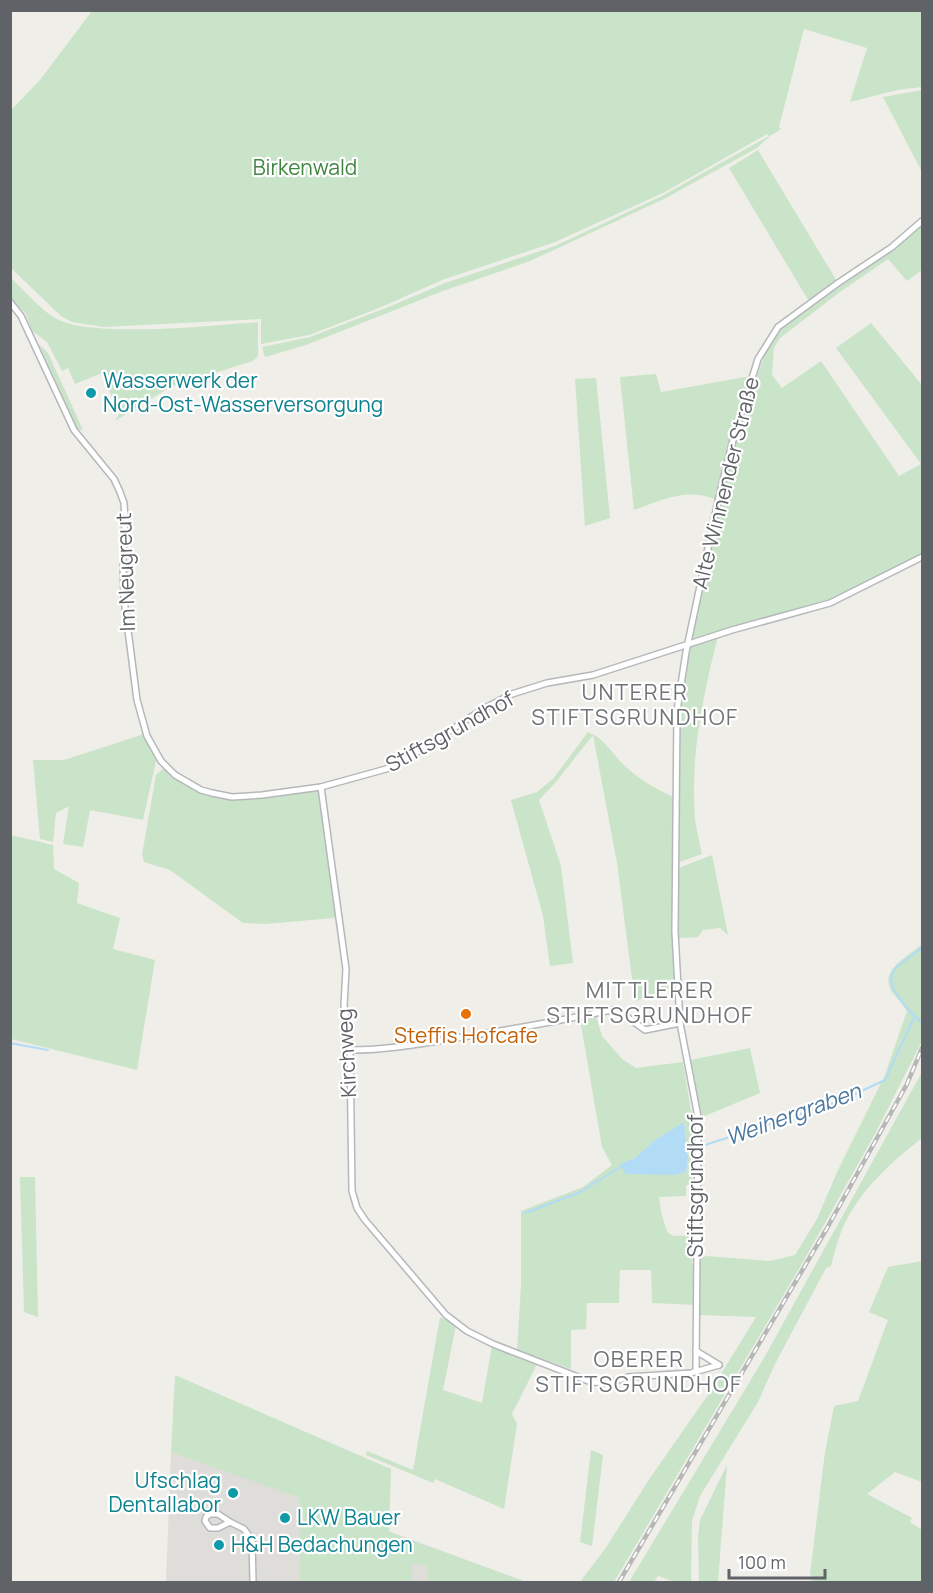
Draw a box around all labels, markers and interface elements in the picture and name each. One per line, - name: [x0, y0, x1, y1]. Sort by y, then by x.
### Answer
- park label: Birkenwald: [253, 153, 357, 181]
- place label: Wasserwerk der Nord-Ost-Wasserversorgung: [103, 366, 383, 418]
- street label: Alte Winnender Straße: [685, 374, 765, 592]
- marker: Wasserwerk der Nord-Ost-Wasserversorgung: [84, 386, 98, 400]
- street label: Im Neugreut: [109, 512, 141, 632]
- district label: UNTERER STIFTSGRUNDHOF: [531, 677, 739, 732]
- street label: Stiftsgrundhof: [380, 684, 519, 778]
- district label: MITTLERER STIFTSGRUNDHOF: [546, 975, 754, 1030]
- marker: Steffis Hofcafe: [459, 1007, 473, 1021]
- street label: Kirchweg: [330, 1008, 362, 1098]
- place label: Steffis Hofcafe: [394, 1021, 538, 1049]
- water label: Weihergraben: [721, 1075, 866, 1152]
- street label: Stiftsgrundhof: [681, 1114, 709, 1257]
- district label: OBERER STIFTSGRUNDHOF: [535, 1344, 743, 1399]
- place label: Ufschlag Dentallabor: [108, 1466, 221, 1518]
- marker: Ufschlag Dentallabor: [226, 1486, 240, 1500]
- place label: LKW Bauer: [297, 1503, 401, 1531]
- marker: LKW Bauer: [278, 1511, 292, 1525]
- place label: H&H Bedachungen: [231, 1530, 413, 1558]
- marker: H&H Bedachungen: [212, 1538, 226, 1552]
- scale bar: [729, 1542, 825, 1580]
- text: 100 m: [738, 1550, 786, 1574]

